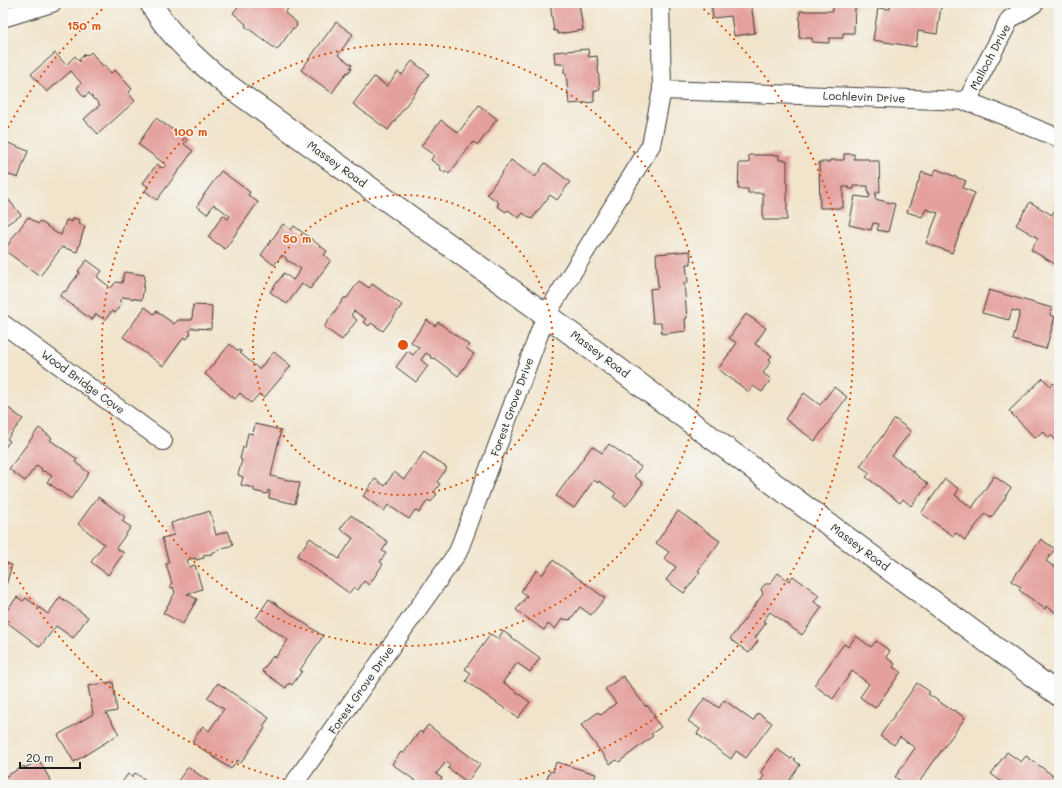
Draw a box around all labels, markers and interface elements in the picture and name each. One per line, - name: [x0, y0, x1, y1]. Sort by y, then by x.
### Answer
- text: 150 m: [67, 17, 101, 33]
- street label: Malloch Drive: [966, 21, 1013, 92]
- street label: Lochlevin Drive: [823, 88, 906, 105]
- text: 100 m: [173, 123, 207, 139]
- street label: Massey Road: [305, 137, 370, 190]
- text: 50 m: [283, 230, 311, 246]
- street label: Massey Road: [568, 327, 633, 381]
- centre of rings: [396, 338, 410, 352]
- street label: Wood Bridge Cove: [39, 346, 128, 417]
- street label: Forest Grove Drive: [487, 355, 536, 458]
- street label: Massey Road: [828, 520, 893, 574]
- street label: Forest Grove Drive: [325, 643, 397, 737]
- scale bar: [20, 744, 80, 770]
- text: 20 m: [26, 749, 54, 765]

